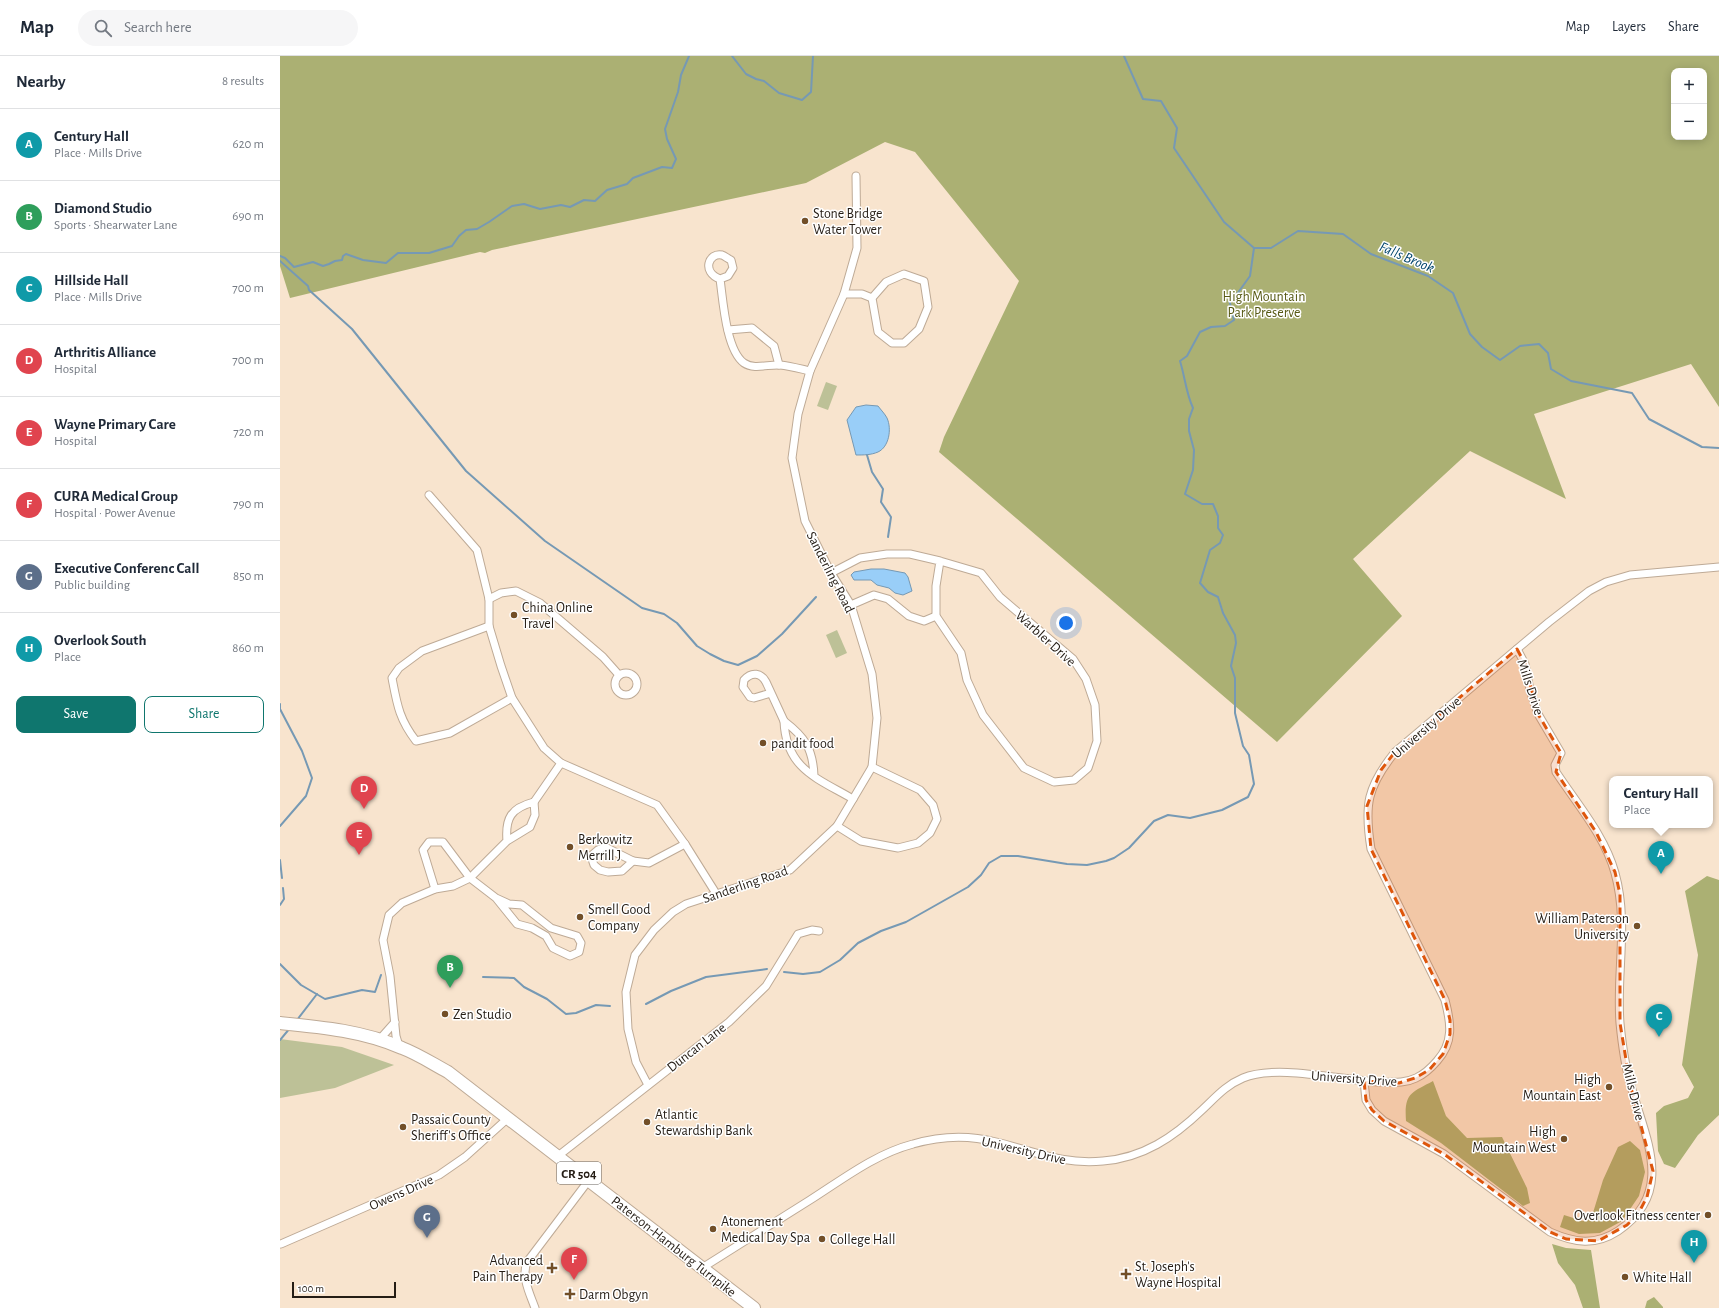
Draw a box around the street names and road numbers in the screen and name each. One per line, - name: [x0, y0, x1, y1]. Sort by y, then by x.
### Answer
- street label: Sanderling Road: [804, 530, 857, 615]
- street label: Warbler Drive: [1013, 608, 1078, 669]
- street label: Mills Drive: [1514, 658, 1546, 717]
- street label: University Drive: [1390, 694, 1464, 761]
- street label: Sanderling Road: [701, 864, 790, 906]
- street label: Duncan Lane: [665, 1021, 729, 1075]
- street label: Mills Drive: [1619, 1062, 1647, 1122]
- street label: University Drive: [1310, 1069, 1397, 1089]
- street label: University Drive: [980, 1134, 1067, 1167]
- road number: CR 504: [557, 1162, 601, 1184]
- street label: Owens Drive: [367, 1173, 436, 1213]
- street label: Paterson-Hamburg Turnpike: [608, 1194, 738, 1300]

